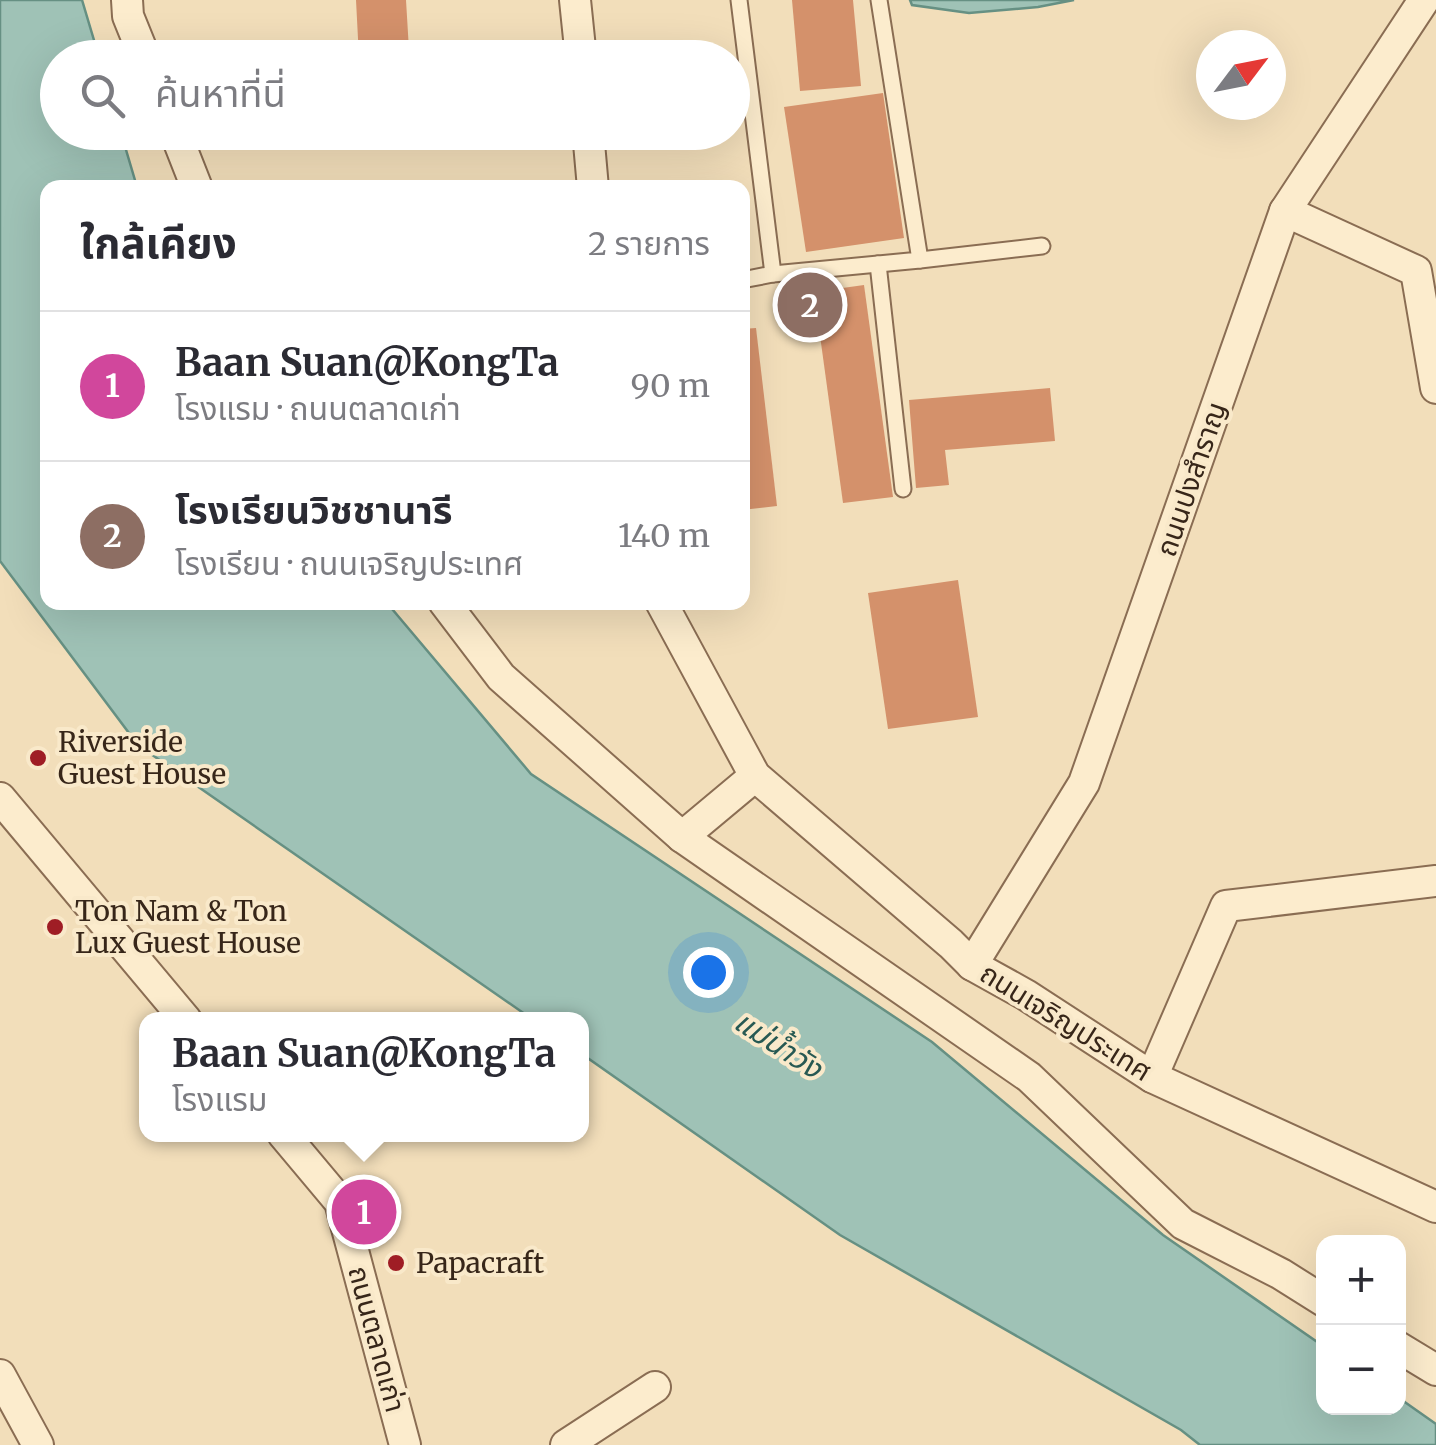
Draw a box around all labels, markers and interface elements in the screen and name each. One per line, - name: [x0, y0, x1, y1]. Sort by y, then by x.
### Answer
- north arrow: [1196, 30, 1286, 120]
- search box: [40, 40, 750, 150]
- icon: search: [75, 68, 130, 123]
- text: ค้นหาที่นี่: [155, 70, 286, 117]
- text: ใกล้เคียง: [80, 217, 237, 269]
- text: 2 รายการ: [588, 224, 710, 264]
- pin: 2: [778, 268, 842, 342]
- text: Baan Suan@KongTa: [175, 339, 559, 386]
- text: 1: [105, 366, 120, 406]
- text: 90 m: [631, 366, 710, 406]
- text: โรงแรม · ถนนตลาดเก่า: [175, 389, 461, 429]
- street label: ถนนปงสำราญ: [1148, 397, 1234, 561]
- text: โรงเรียนวิชชานารี: [175, 487, 453, 534]
- text: 2: [103, 516, 122, 556]
- text: 140 m: [618, 516, 710, 556]
- text: โรงเรียน · ถนนเจริญประเทศ: [175, 544, 523, 584]
- place label: Riverside Guest House: [58, 724, 226, 792]
- marker: Riverside Guest House: [27, 747, 49, 769]
- place label: Ton Nam & Ton Lux Guest House: [75, 893, 301, 961]
- marker: Ton Nam & Ton Lux Guest House: [44, 916, 66, 938]
- your location: [683, 947, 734, 998]
- street label: ถนนเจริญประเทศ: [974, 955, 1158, 1089]
- water label: แม่น้ำวัง: [728, 1001, 832, 1088]
- popup: [139, 1012, 589, 1142]
- text: Baan Suan@KongTa: [172, 1030, 556, 1077]
- text: โรงแรม: [172, 1080, 268, 1120]
- pin: 1: [332, 1174, 396, 1250]
- map controls: [1316, 1235, 1406, 1415]
- button: +: [1316, 1235, 1406, 1325]
- place label: Papacraft: [416, 1245, 544, 1281]
- marker: Papacraft: [385, 1252, 407, 1274]
- street label: ถนนตลาดเก่า: [340, 1262, 414, 1416]
- button: −: [1316, 1325, 1406, 1415]

